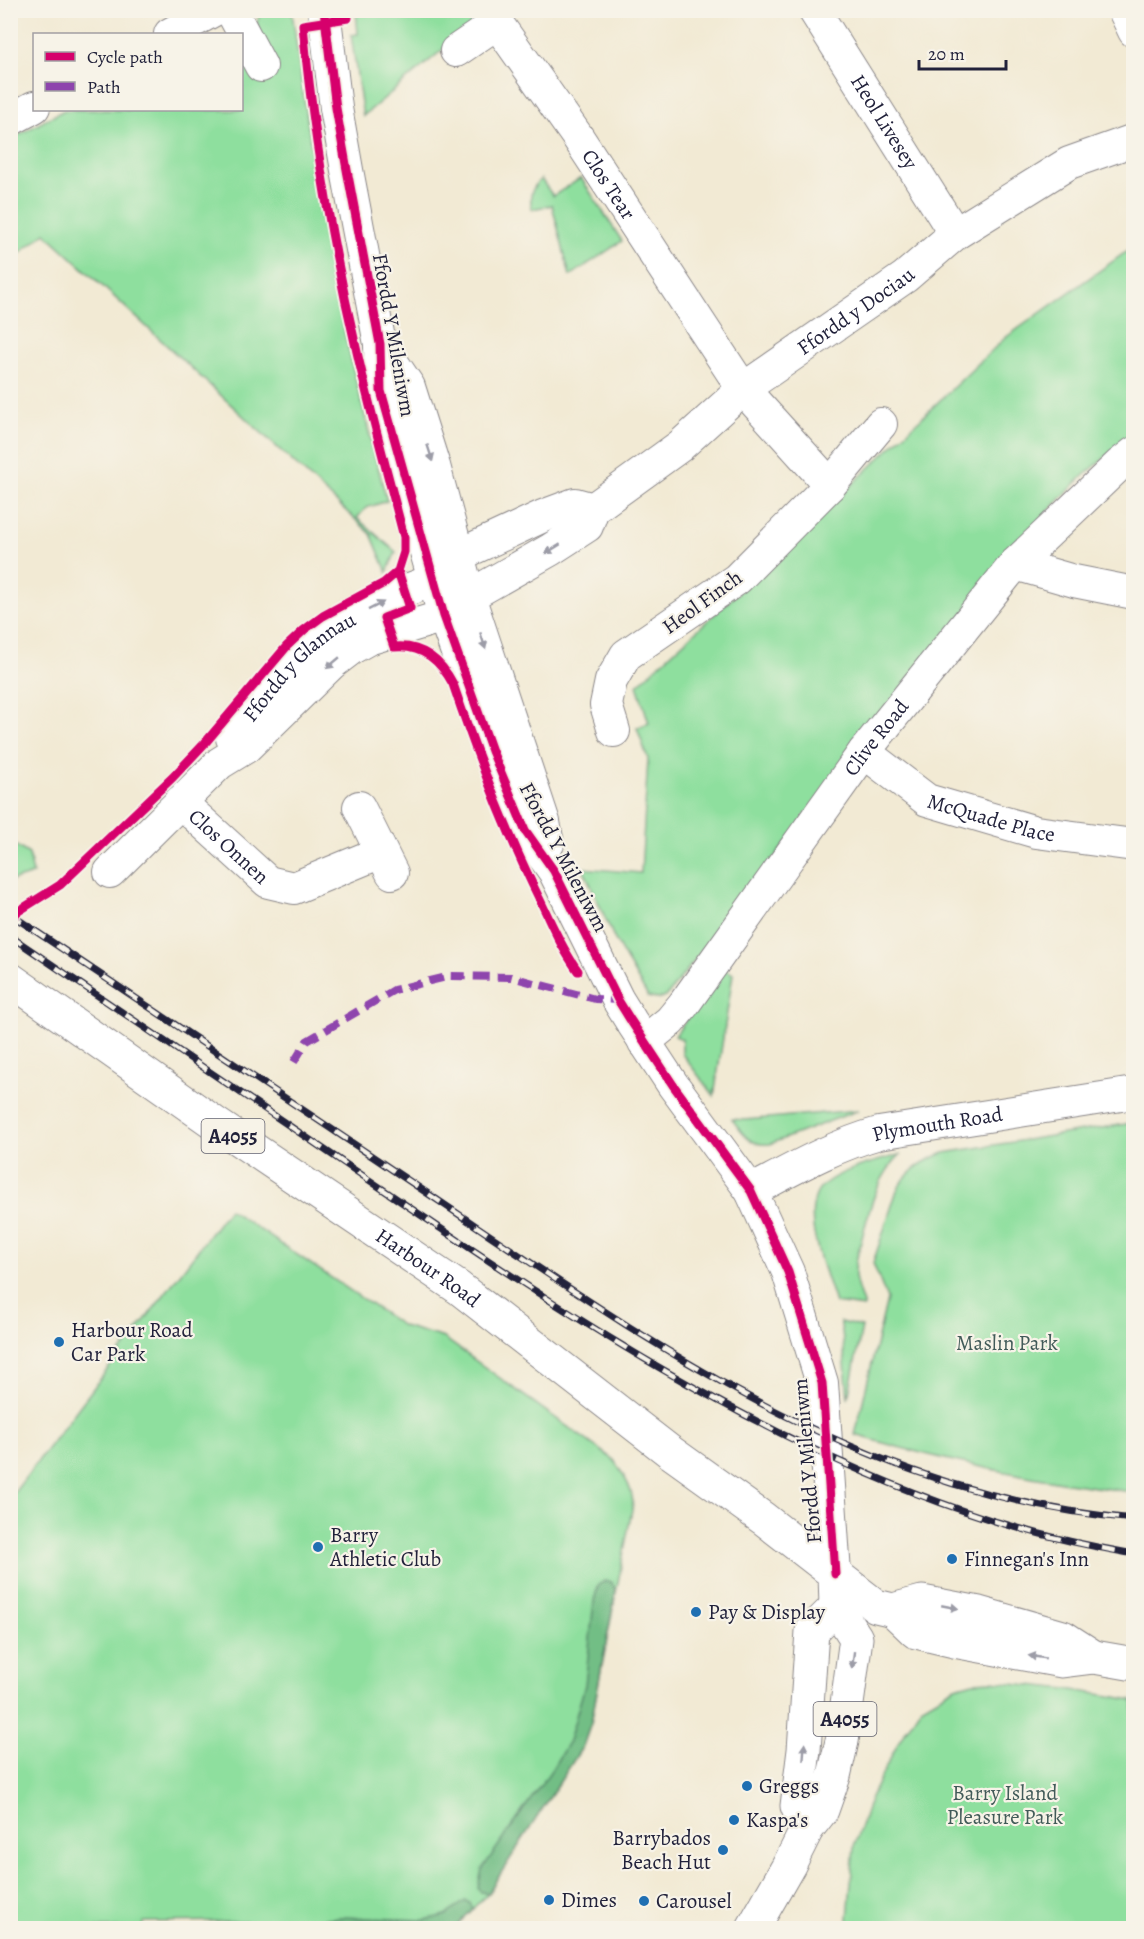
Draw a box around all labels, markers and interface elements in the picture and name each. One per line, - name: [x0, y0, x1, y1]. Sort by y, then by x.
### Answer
- legend: [33, 33, 243, 111]
- scale bar: [919, 33, 1006, 71]
- text: 20 m: [928, 42, 965, 66]
- text: Cycle path: [87, 45, 163, 69]
- street label: Heol Livesey: [844, 69, 925, 175]
- text: Path: [87, 75, 121, 99]
- street label: Clos Tear: [575, 144, 642, 225]
- street label: Ffordd Y Mileniwm: [366, 251, 422, 419]
- street label: Ffordd y Dociau: [791, 260, 921, 362]
- one-way arrow: [425, 444, 435, 462]
- one-way arrow: [545, 543, 561, 554]
- street label: Heol Finch: [656, 564, 748, 640]
- one-way arrow: [368, 601, 385, 611]
- street label: Ffordd y Glannau: [236, 605, 361, 728]
- one-way arrow: [479, 632, 488, 650]
- one-way arrow: [325, 656, 341, 669]
- street label: Clive Road: [837, 693, 916, 782]
- street label: Ffordd Y Mileniwm: [513, 777, 615, 937]
- street label: McQuade Place: [924, 787, 1057, 848]
- street label: Clos Onnen: [182, 802, 275, 890]
- street label: Plymouth Road: [869, 1100, 1005, 1148]
- road number: A4055: [202, 1119, 264, 1153]
- street label: Harbour Road: [370, 1222, 487, 1314]
- place label: Harbour Road Car Park: [71, 1316, 193, 1368]
- park label: Maslin Park: [956, 1329, 1059, 1357]
- marker: Harbour Road Car Park: [52, 1335, 66, 1349]
- street label: Ffordd Y Mileniwm: [786, 1377, 828, 1545]
- place label: Barry Athletic Club: [329, 1521, 441, 1573]
- marker: Barry Athletic Club: [311, 1540, 325, 1554]
- place label: Finnegan's Inn: [964, 1545, 1089, 1573]
- marker: Finnegan's Inn: [945, 1552, 959, 1566]
- place label: Pay & Display: [708, 1598, 826, 1626]
- one-way arrow: [940, 1603, 959, 1612]
- marker: Pay & Display: [689, 1605, 703, 1619]
- one-way arrow: [849, 1650, 858, 1669]
- one-way arrow: [1027, 1652, 1046, 1661]
- road number: A4055: [814, 1702, 876, 1736]
- one-way arrow: [799, 1742, 809, 1761]
- place label: Greggs: [759, 1772, 819, 1800]
- marker: Greggs: [740, 1779, 754, 1793]
- park label: Barry Island Pleasure Park: [947, 1779, 1064, 1831]
- place label: Kaspa's: [746, 1806, 809, 1834]
- marker: Kaspa's: [727, 1813, 741, 1827]
- place label: Barrybados Beach Hut: [612, 1824, 711, 1876]
- marker: Barrybados Beach Hut: [716, 1843, 730, 1857]
- place label: Dimes: [561, 1886, 617, 1914]
- place label: Carousel: [656, 1887, 732, 1915]
- marker: Dimes: [542, 1893, 556, 1907]
- marker: Carousel: [637, 1894, 651, 1908]

